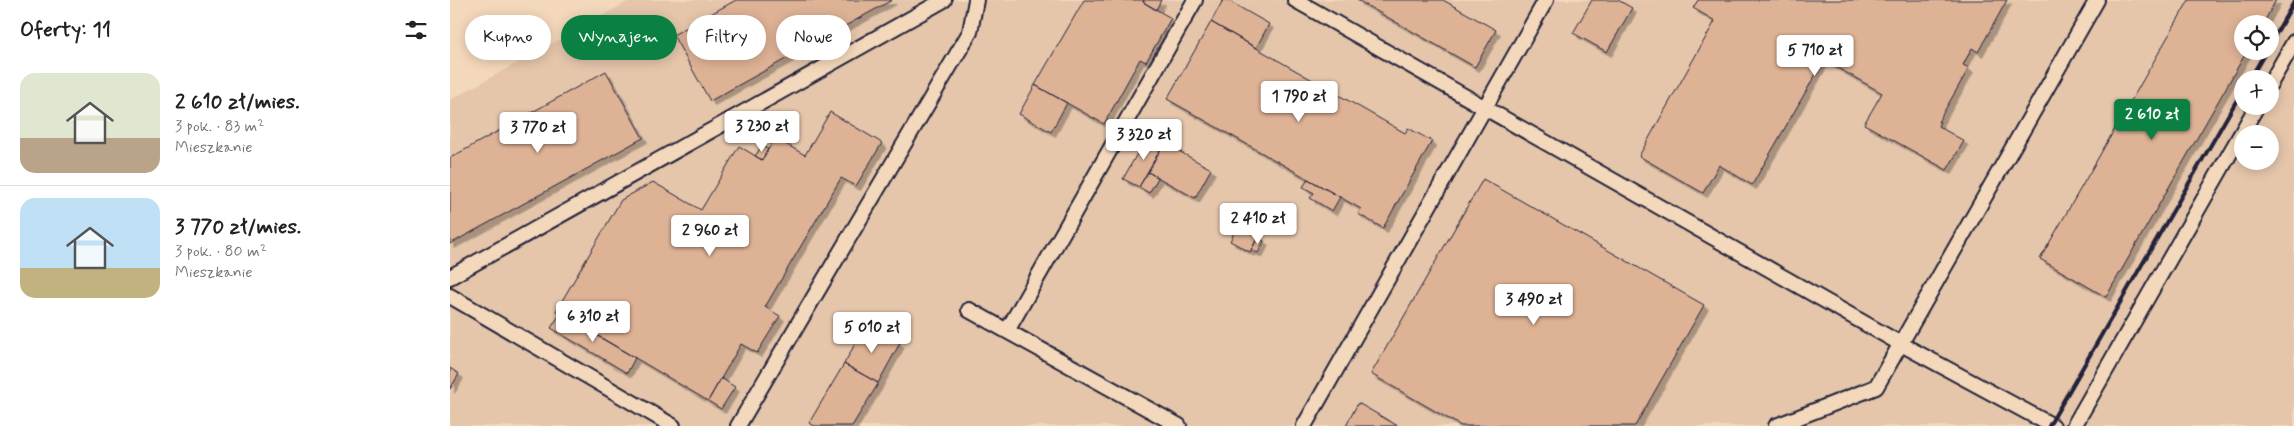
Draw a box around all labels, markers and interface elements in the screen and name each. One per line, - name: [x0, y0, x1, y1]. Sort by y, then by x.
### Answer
- chip: Kupno: [465, 15, 551, 60]
- chip: Wynajem: [561, 15, 677, 60]
- chip: Filtry: [687, 15, 766, 60]
- chip: Nowe: [776, 15, 851, 60]
- map controls: [2234, 15, 2279, 170]
- button: locate: [2234, 15, 2279, 60]
- text: Oferty: 11: [20, 16, 111, 44]
- icon: filters: [402, 16, 430, 44]
- pin: 5 710 zł: [1763, 34, 1867, 77]
- text: 5 710 zł: [1788, 40, 1842, 61]
- button: +: [2234, 70, 2279, 115]
- pin: 1 790 zł: [1247, 80, 1351, 123]
- text: 1 790 zł: [1272, 86, 1326, 107]
- text: 2 610 zł/mies.: [175, 88, 300, 116]
- icon: home: [60, 93, 120, 153]
- pin: 2 610 zł: [2100, 98, 2204, 141]
- text: 2 610 zł: [2125, 104, 2179, 125]
- pin: 3 230 zł: [710, 110, 814, 153]
- pin: 3 770 zł: [486, 112, 590, 154]
- text: 3 pok. · 83 m²: [175, 116, 264, 137]
- text: 3 230 zł: [735, 116, 789, 137]
- text: 3 770 zł: [510, 117, 566, 138]
- pin: 3 320 zł: [1092, 119, 1196, 161]
- text: 3 320 zł: [1117, 124, 1171, 145]
- button: −: [2234, 125, 2279, 170]
- text: Mieszkanie: [175, 137, 253, 158]
- pin: 2 410 zł: [1206, 202, 1310, 245]
- text: 2 410 zł: [1231, 208, 1285, 229]
- text: 3 770 zł/mies.: [175, 213, 301, 241]
- pin: 2 960 zł: [658, 214, 762, 257]
- icon: home: [60, 218, 120, 278]
- text: 2 960 zł: [682, 220, 738, 241]
- text: 3 pok. · 80 m²: [175, 241, 267, 262]
- text: Mieszkanie: [175, 262, 253, 283]
- pin: 3 490 zł: [1482, 284, 1586, 326]
- text: 3 490 zł: [1506, 289, 1562, 310]
- pin: 6 310 zł: [541, 300, 645, 343]
- text: 6 310 zł: [567, 306, 619, 327]
- pin: 5 010 zł: [820, 312, 924, 354]
- text: 5 010 zł: [844, 317, 900, 338]

